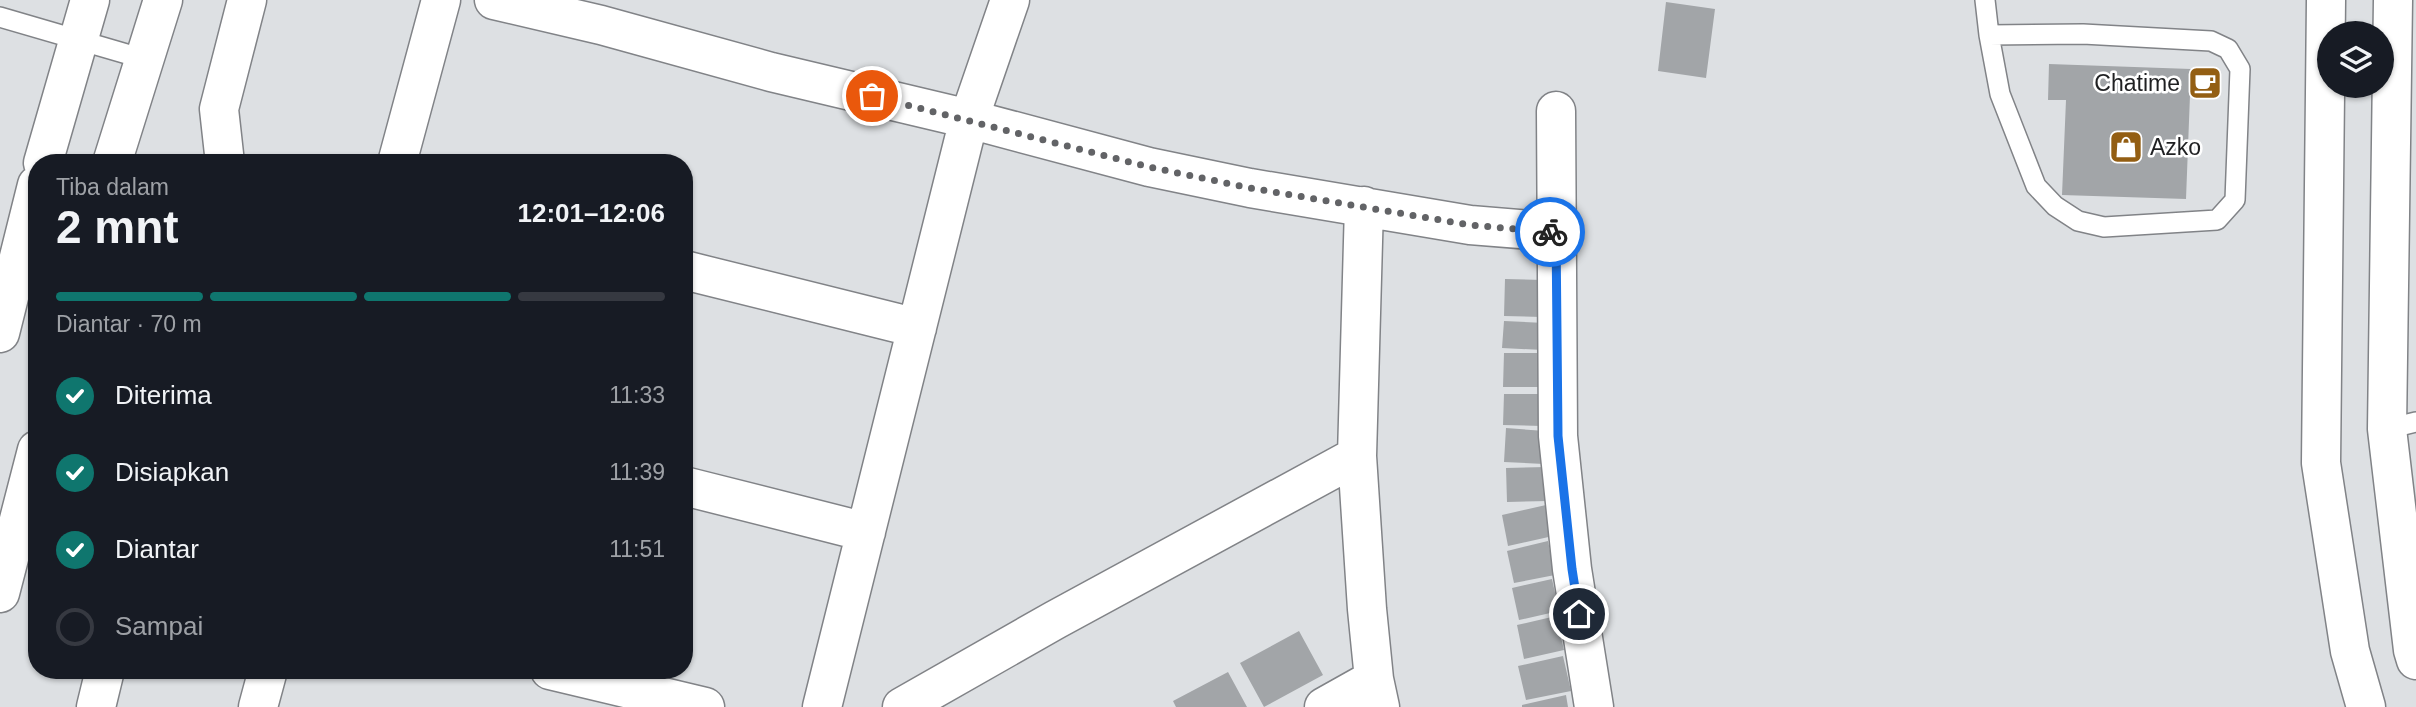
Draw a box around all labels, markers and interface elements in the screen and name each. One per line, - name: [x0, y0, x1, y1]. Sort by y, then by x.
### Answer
- map controls: [2317, 21, 2394, 98]
- button: layers: [2317, 21, 2394, 98]
- cafe icon: Chatime: [2186, 64, 2224, 102]
- pin: [842, 66, 902, 126]
- place label: Chatime: [2094, 70, 2180, 96]
- icon: bag: [853, 77, 891, 115]
- shop icon: Azko: [2107, 128, 2145, 166]
- place label: Azko: [2150, 134, 2201, 160]
- text: Tiba dalam: [56, 174, 169, 200]
- courier: [1515, 197, 1585, 267]
- text: 12:01–12:06: [518, 198, 665, 228]
- text: 2 mnt: [56, 201, 179, 253]
- icon: bike: [1531, 213, 1569, 251]
- text: Diantar · 70 m: [56, 311, 202, 337]
- icon: check: [56, 377, 94, 415]
- text: Diterima: [115, 380, 212, 410]
- text: 11:33: [609, 382, 665, 408]
- icon: check: [56, 454, 94, 492]
- text: Disiapkan: [115, 457, 229, 487]
- text: 11:39: [609, 459, 665, 485]
- icon: check: [56, 531, 94, 569]
- text: Diantar: [115, 534, 199, 564]
- text: 11:51: [609, 536, 665, 562]
- pin: [1549, 584, 1609, 644]
- icon: home: [1560, 595, 1598, 633]
- text: Sampai: [115, 611, 203, 641]

